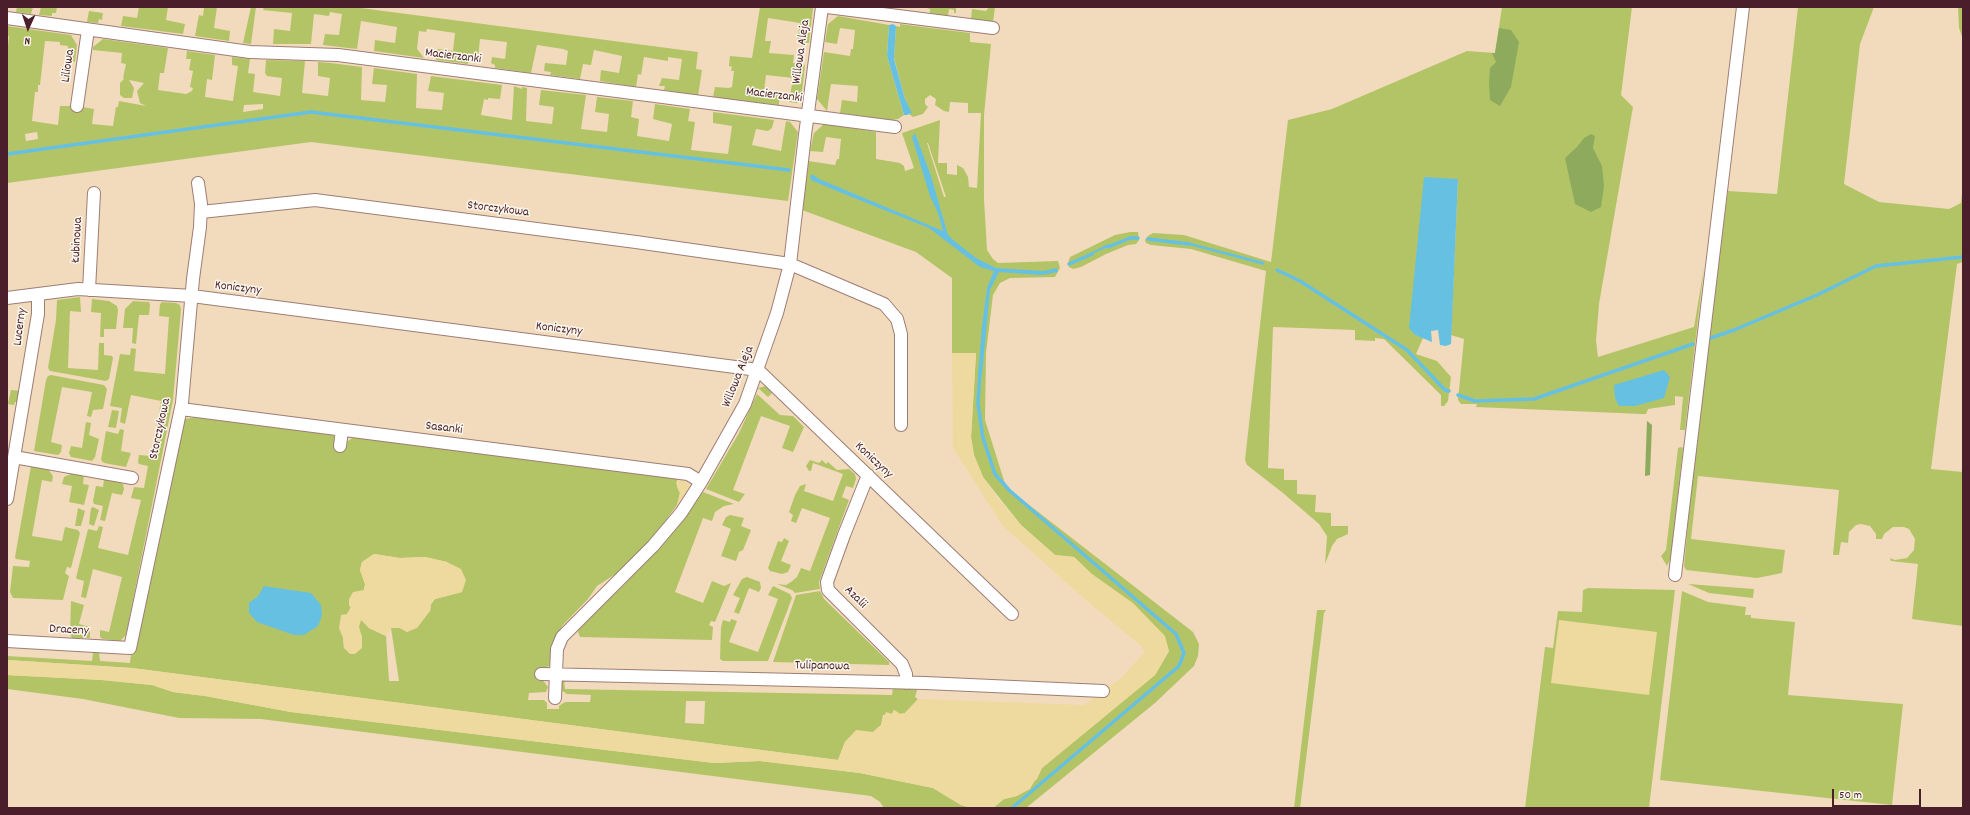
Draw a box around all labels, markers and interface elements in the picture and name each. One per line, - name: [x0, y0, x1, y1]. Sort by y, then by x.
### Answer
- north arrow: [8, 8, 48, 48]
- street label: Willowa Aleja: [790, 19, 814, 85]
- text: N: [24, 32, 31, 48]
- street label: Macierzanki: [424, 46, 482, 68]
- street label: Liliowa: [59, 48, 79, 84]
- street label: Macierzanki: [745, 85, 803, 107]
- street label: Storczykowa: [466, 198, 530, 222]
- street label: Łubinowa: [69, 217, 87, 263]
- street label: Koniczyny: [214, 278, 262, 300]
- street label: Lucerny: [11, 307, 31, 347]
- street label: Koniczyny: [535, 319, 583, 341]
- street label: Willowa Aleja: [720, 344, 758, 410]
- street label: Storczykowa: [147, 397, 175, 461]
- street label: Sasanki: [425, 419, 463, 439]
- street label: Koniczyny: [851, 439, 895, 483]
- street label: Azalii: [840, 583, 870, 613]
- street label: Draceny: [49, 622, 89, 640]
- street label: Tulipanowa: [795, 659, 849, 675]
- scale bar: [1834, 781, 1923, 807]
- text: 50 m: [1839, 787, 1862, 804]

